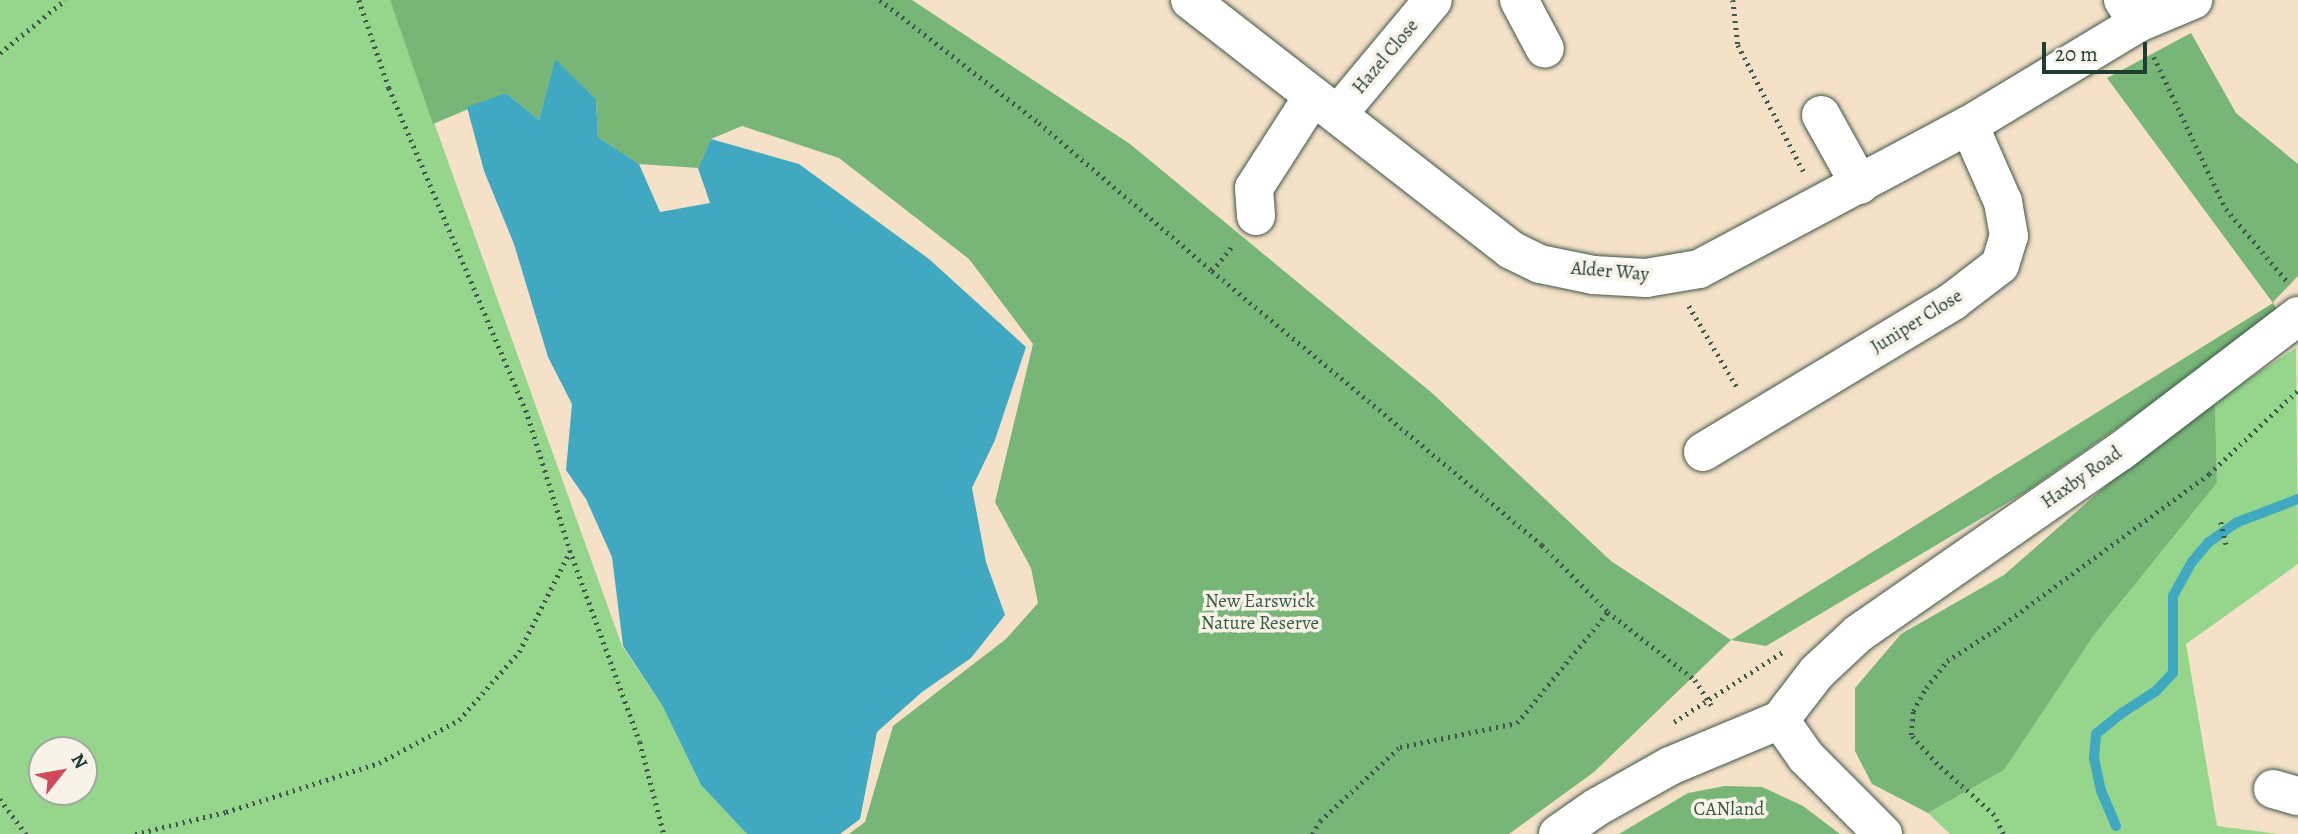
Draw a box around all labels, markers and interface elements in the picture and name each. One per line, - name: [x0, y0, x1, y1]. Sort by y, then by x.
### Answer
- street label: Hazel Close: [1348, 15, 1424, 99]
- scale bar: [2046, 28, 2151, 72]
- text: 20 m: [2055, 40, 2098, 68]
- street label: Alder Way: [1570, 257, 1650, 287]
- street label: Juniper Close: [1867, 285, 1967, 359]
- street label: Haxby Road: [2037, 442, 2127, 514]
- park label: New Earswick Nature Reserve: [1201, 591, 1319, 635]
- north arrow: [28, 736, 98, 806]
- text: N: [65, 749, 94, 774]
- park label: CANland: [1694, 799, 1764, 821]

